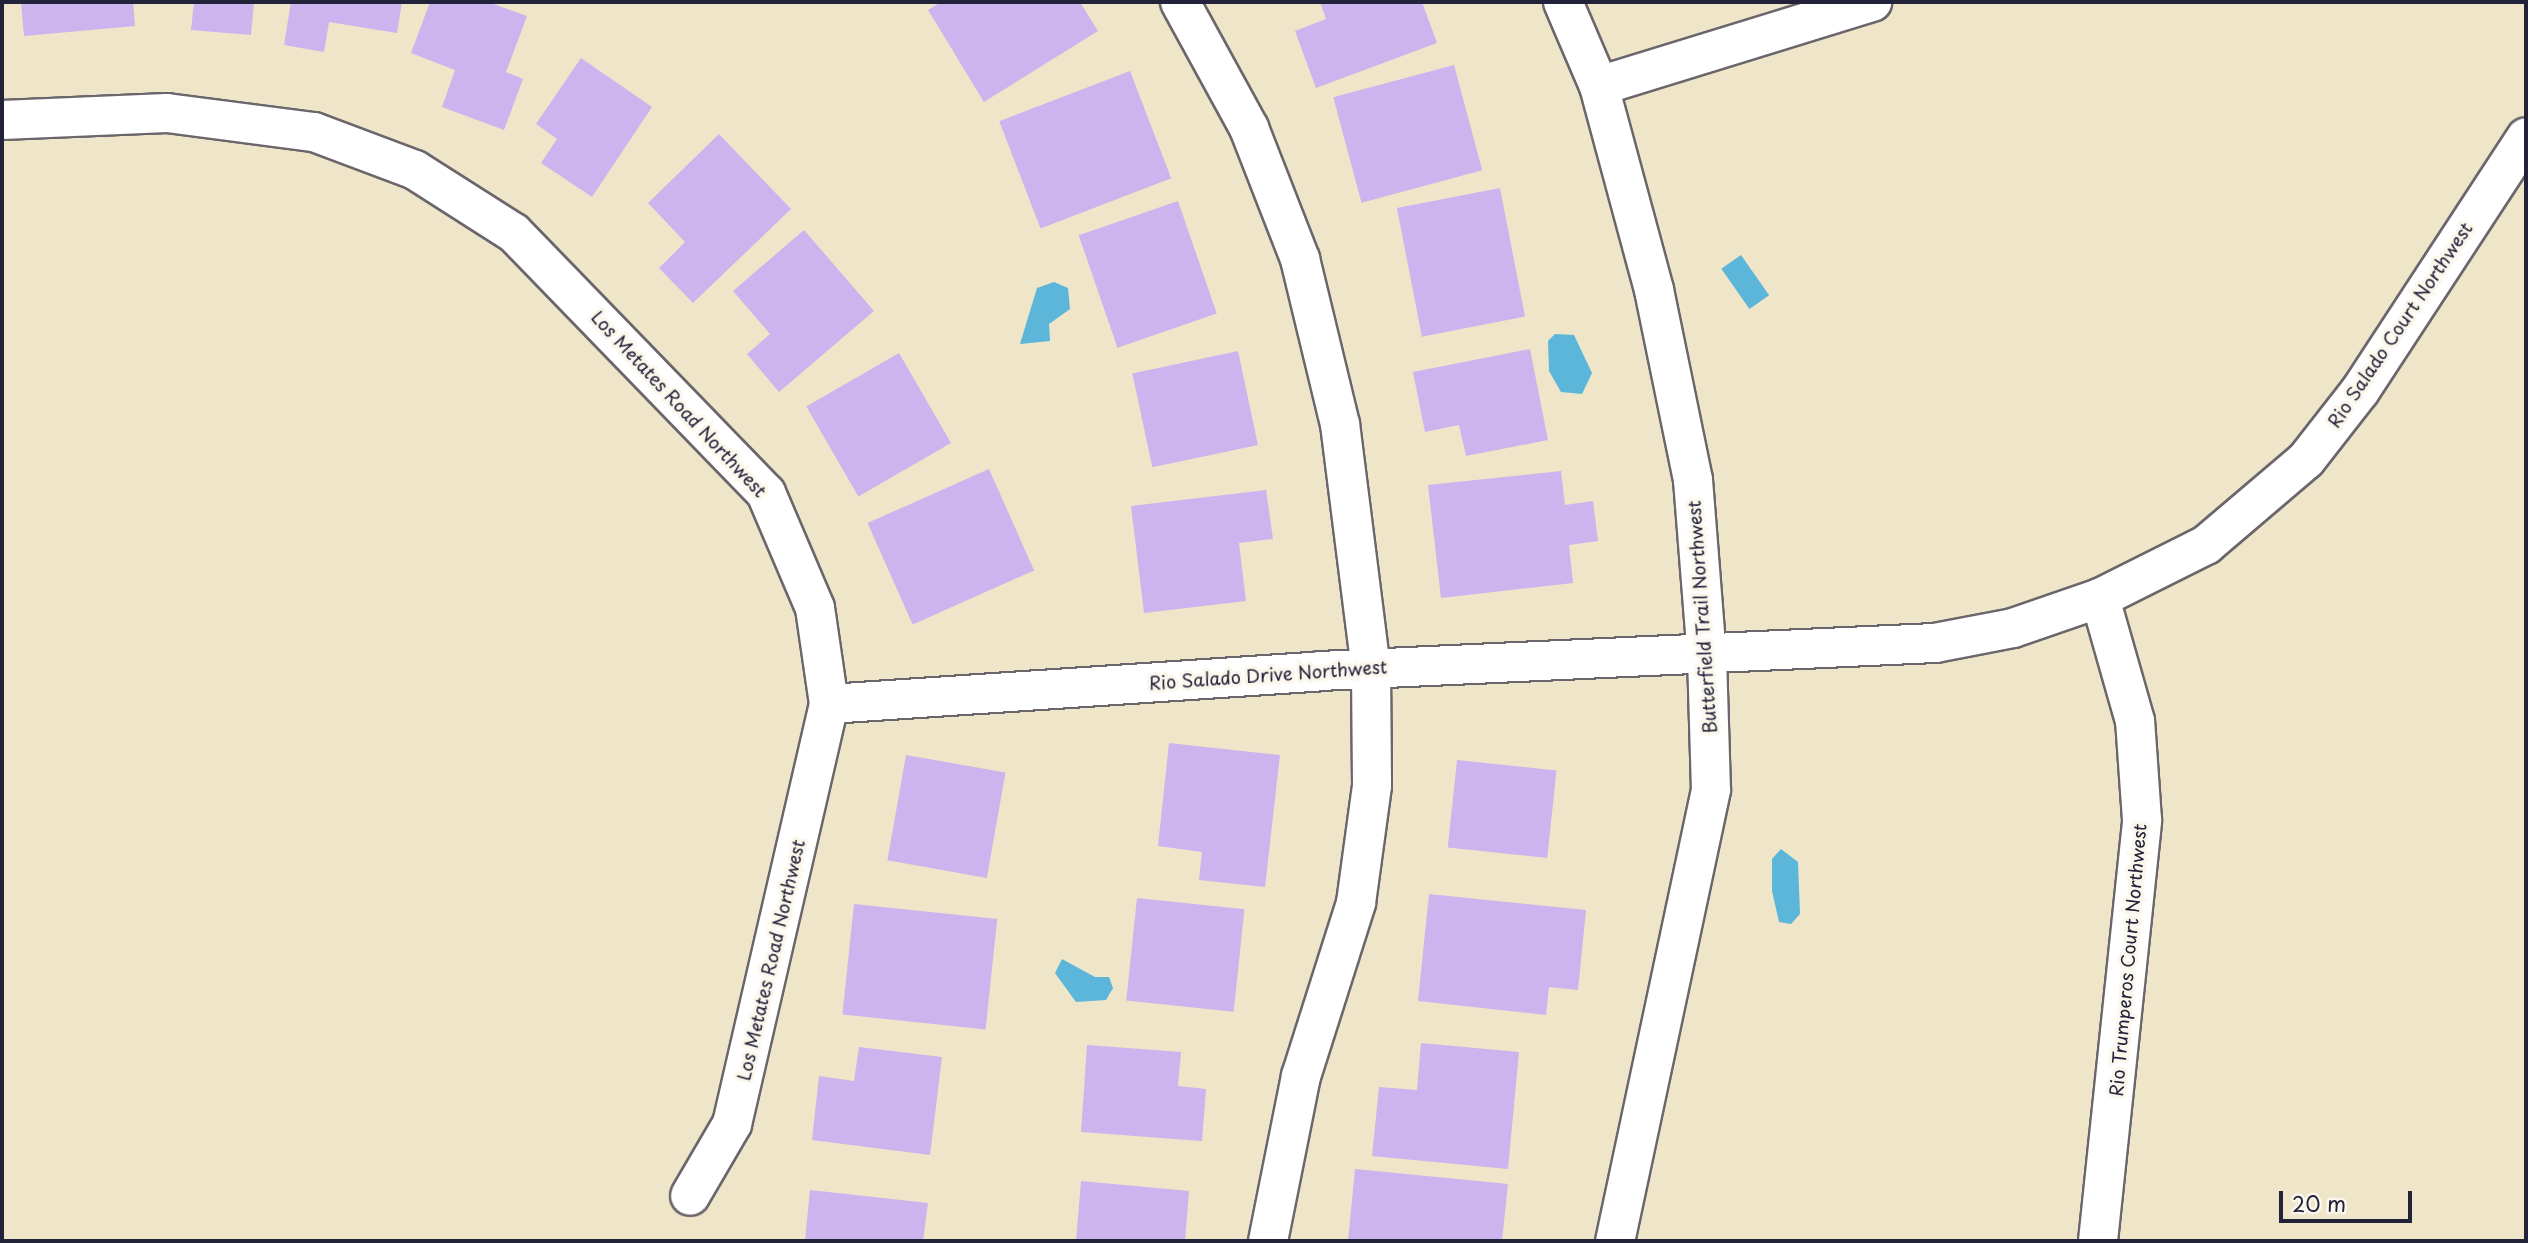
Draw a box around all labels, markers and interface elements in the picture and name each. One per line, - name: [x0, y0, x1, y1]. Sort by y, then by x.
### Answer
- street label: Rio Salado Court Northwest: [2323, 218, 2477, 432]
- street label: Los Metates Road Northwest: [587, 306, 771, 502]
- street label: Butterfield Trail Northwest: [1683, 499, 1721, 735]
- street label: Rio Salado Drive Northwest: [1148, 656, 1388, 694]
- street label: Rio Trumperos Court Northwest: [2105, 821, 2151, 1099]
- street label: Los Metates Road Northwest: [733, 837, 809, 1083]
- scale bar: [2283, 1176, 2416, 1220]
- text: 20 m: [2292, 1187, 2346, 1219]

